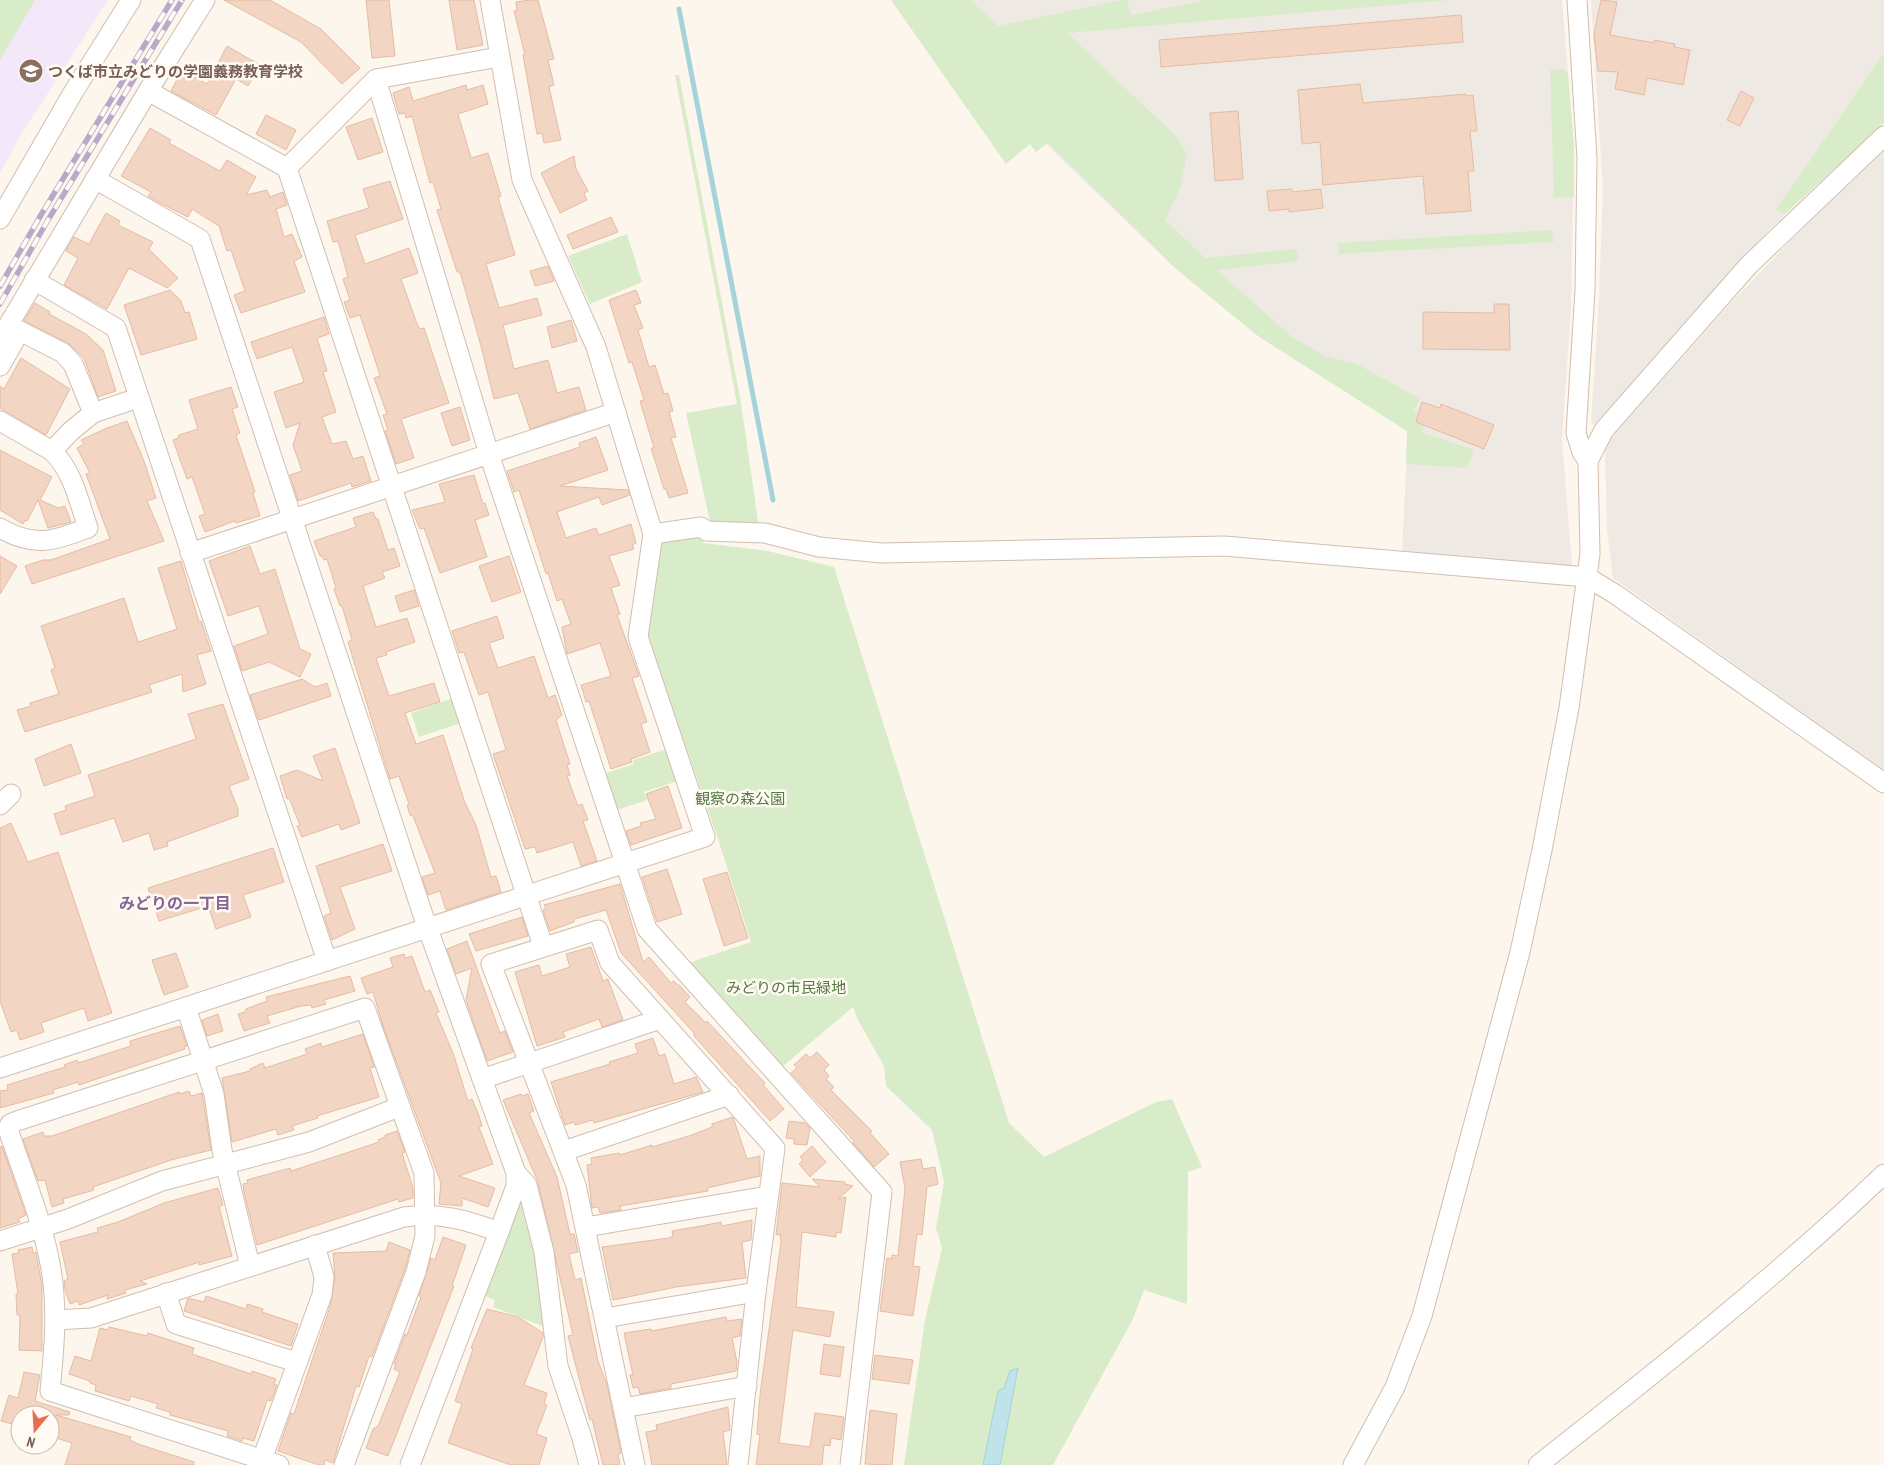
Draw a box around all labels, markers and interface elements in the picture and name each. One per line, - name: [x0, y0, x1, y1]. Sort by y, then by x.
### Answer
- school or university icon: つくば市立みどりの学園義務教育学校: [18, 58, 44, 84]
- place label: つくば市立みどりの学園義務教育学校: [48, 62, 303, 81]
- park label: 観察の森公園: [695, 789, 785, 808]
- district label: みどりの一丁目: [119, 893, 231, 913]
- park label: みどりの市民緑地: [726, 978, 846, 997]
- north arrow: [10, 1405, 60, 1455]
- text: N: [25, 1433, 37, 1452]

